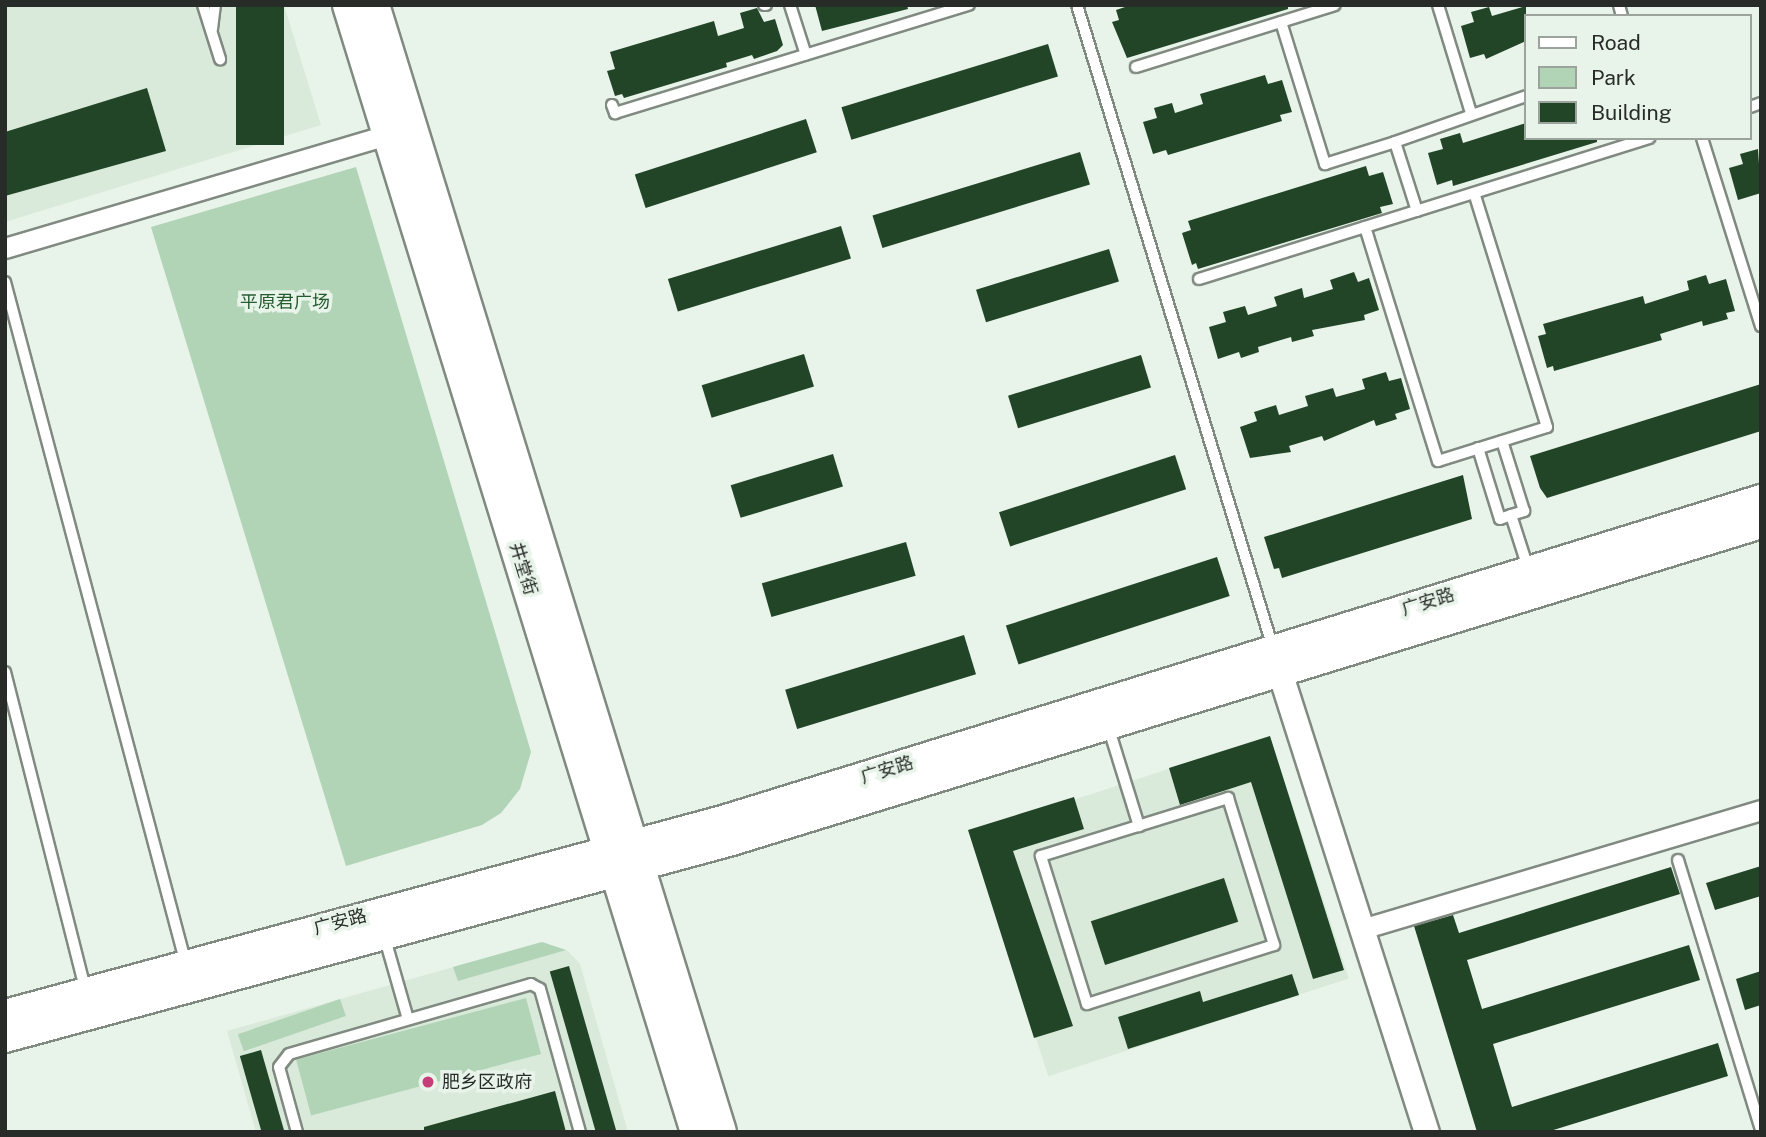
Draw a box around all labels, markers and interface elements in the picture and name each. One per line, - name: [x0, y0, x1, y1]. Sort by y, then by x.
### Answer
- legend: [1524, 14, 1752, 140]
- text: Road: [1591, 30, 1641, 55]
- text: Park: [1591, 65, 1636, 90]
- text: Building: [1591, 100, 1672, 125]
- park label: 平原君广场: [240, 291, 330, 313]
- street label: 井堂街: [505, 540, 541, 598]
- street label: 广安路: [1399, 584, 1457, 620]
- street label: 广安路: [858, 752, 916, 788]
- street label: 广安路: [311, 905, 369, 939]
- place label: 肥乡区政府: [442, 1071, 532, 1093]
- marker: 肥乡区政府: [420, 1074, 436, 1090]

